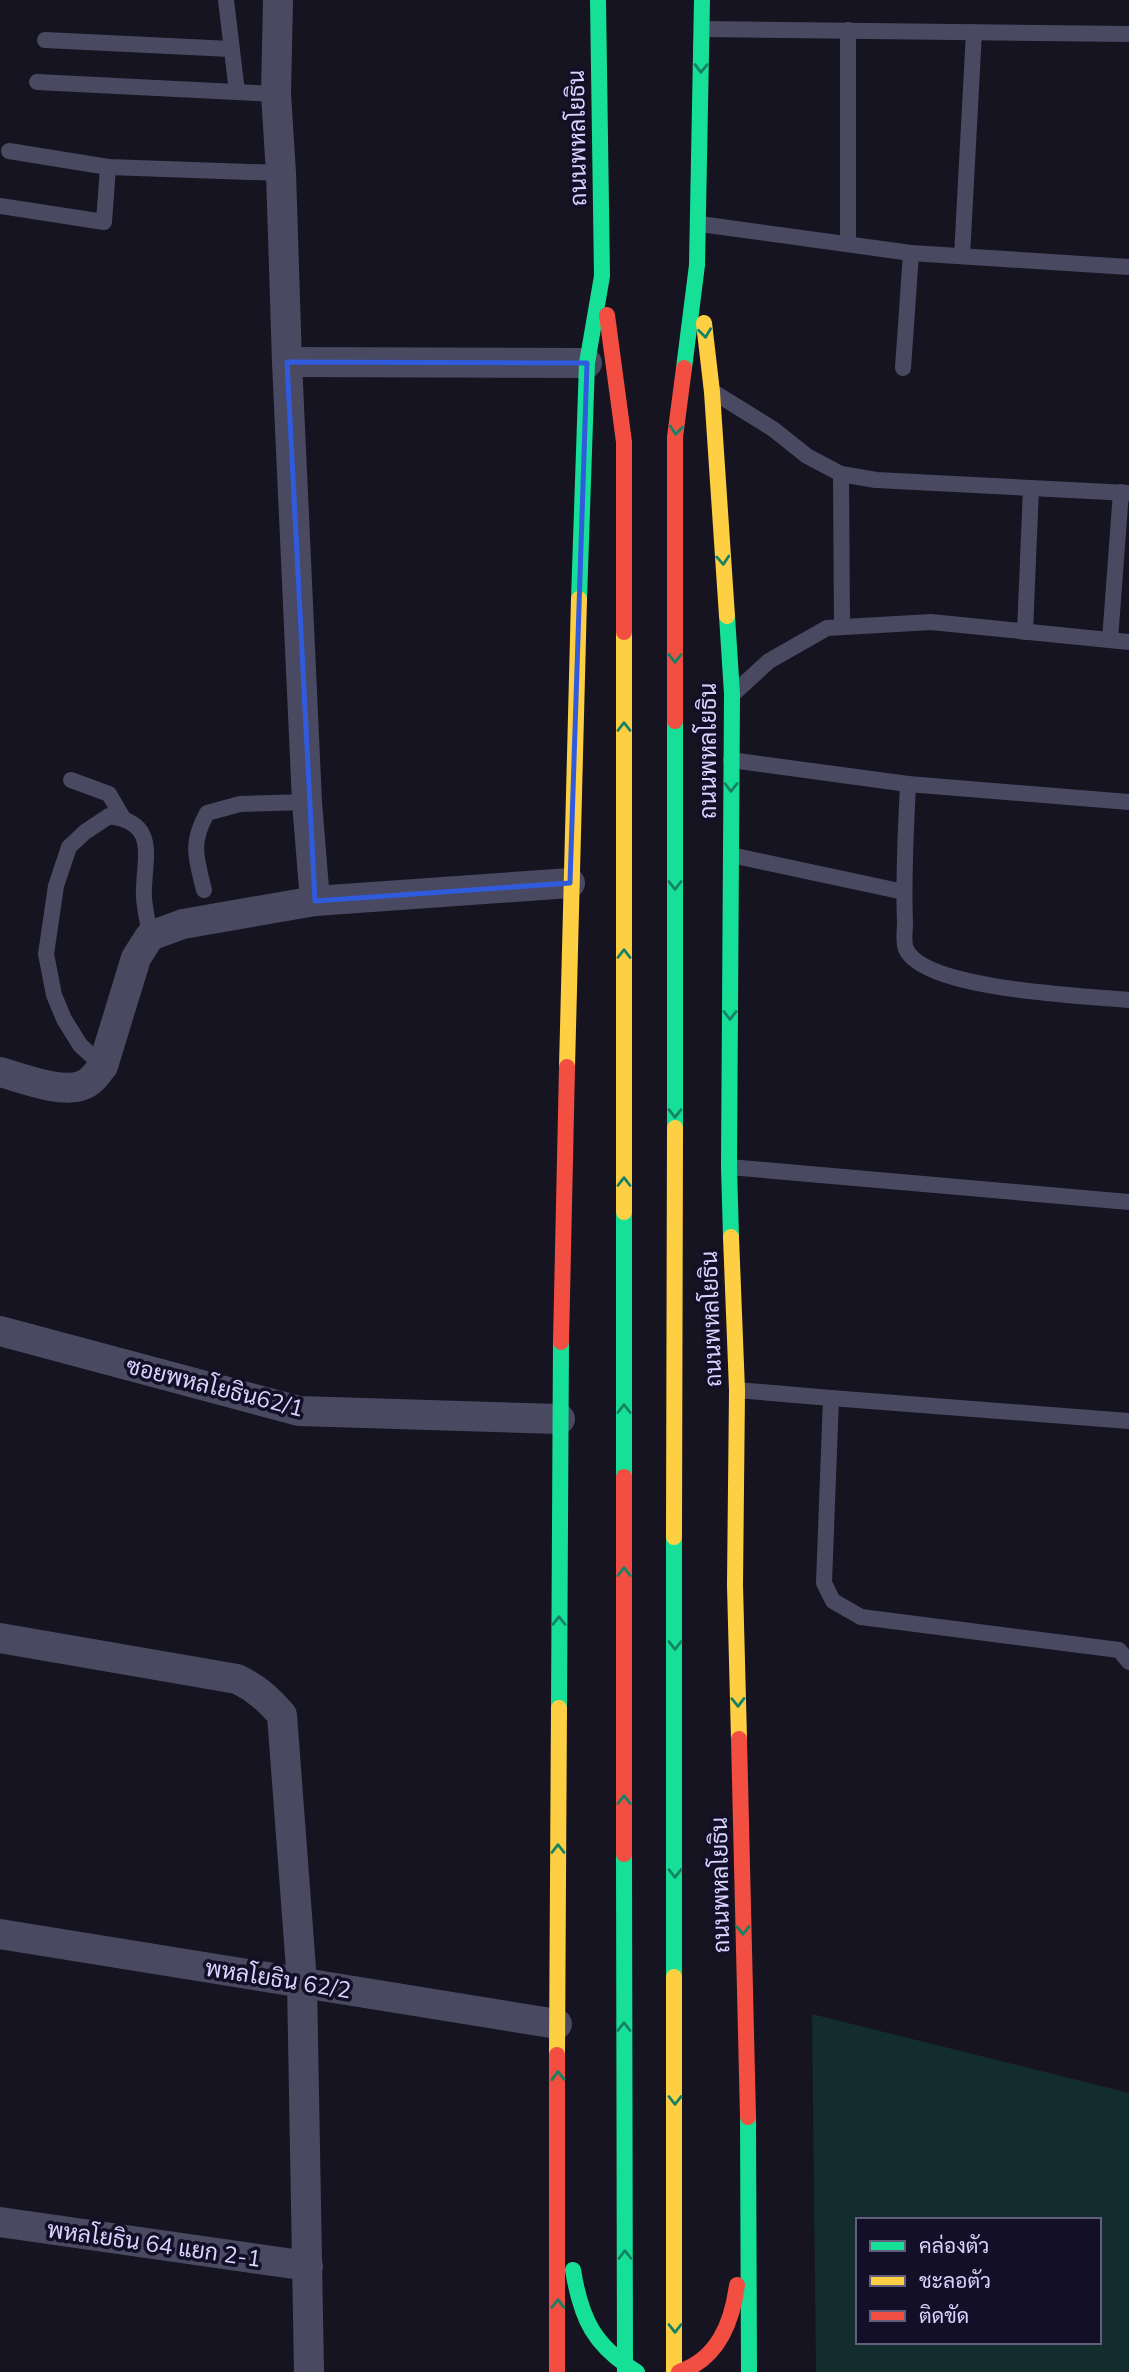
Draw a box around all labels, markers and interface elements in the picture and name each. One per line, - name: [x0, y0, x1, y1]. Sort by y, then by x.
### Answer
- one-way arrow: [693, 63, 709, 74]
- street label: ถนนพหลโยธิน: [560, 70, 594, 206]
- one-way arrow: [698, 327, 713, 339]
- one-way arrow: [669, 425, 684, 436]
- one-way arrow: [716, 555, 731, 566]
- one-way arrow: [667, 653, 683, 663]
- street label: ถนนพหลโยธิน: [692, 683, 724, 819]
- one-way arrow: [616, 721, 632, 731]
- one-way arrow: [723, 782, 739, 793]
- one-way arrow: [667, 880, 683, 891]
- one-way arrow: [616, 948, 632, 959]
- one-way arrow: [722, 1010, 738, 1020]
- one-way arrow: [667, 1108, 683, 1118]
- one-way arrow: [616, 1176, 632, 1186]
- street label: ถนนพหลโยธิน: [693, 1250, 729, 1388]
- street label: ซอยพหลโยธิน62/1: [123, 1349, 307, 1425]
- one-way arrow: [616, 1403, 632, 1414]
- one-way arrow: [616, 1567, 632, 1577]
- one-way arrow: [551, 1616, 567, 1626]
- one-way arrow: [667, 1640, 683, 1651]
- one-way arrow: [730, 1697, 746, 1708]
- one-way arrow: [616, 1794, 632, 1805]
- street label: ถนนพหลโยธิน: [703, 1817, 737, 1953]
- one-way arrow: [550, 1843, 566, 1854]
- one-way arrow: [667, 1868, 683, 1878]
- one-way arrow: [736, 1924, 751, 1935]
- street label: พหลโยธิน 62/2: [203, 1952, 353, 2006]
- one-way arrow: [616, 2022, 632, 2032]
- one-way arrow: [550, 2071, 566, 2081]
- one-way arrow: [667, 2095, 683, 2106]
- street label: พหลโยธิน 64 แยก 2-1: [45, 2213, 263, 2275]
- legend: [856, 2218, 1101, 2344]
- text: คล่องตัว: [919, 2232, 989, 2260]
- one-way arrow: [617, 2249, 633, 2260]
- text: ชะลอตัว: [919, 2267, 991, 2295]
- one-way arrow: [550, 2298, 565, 2309]
- text: ติดขัด: [919, 2302, 969, 2330]
- one-way arrow: [667, 2323, 683, 2333]

